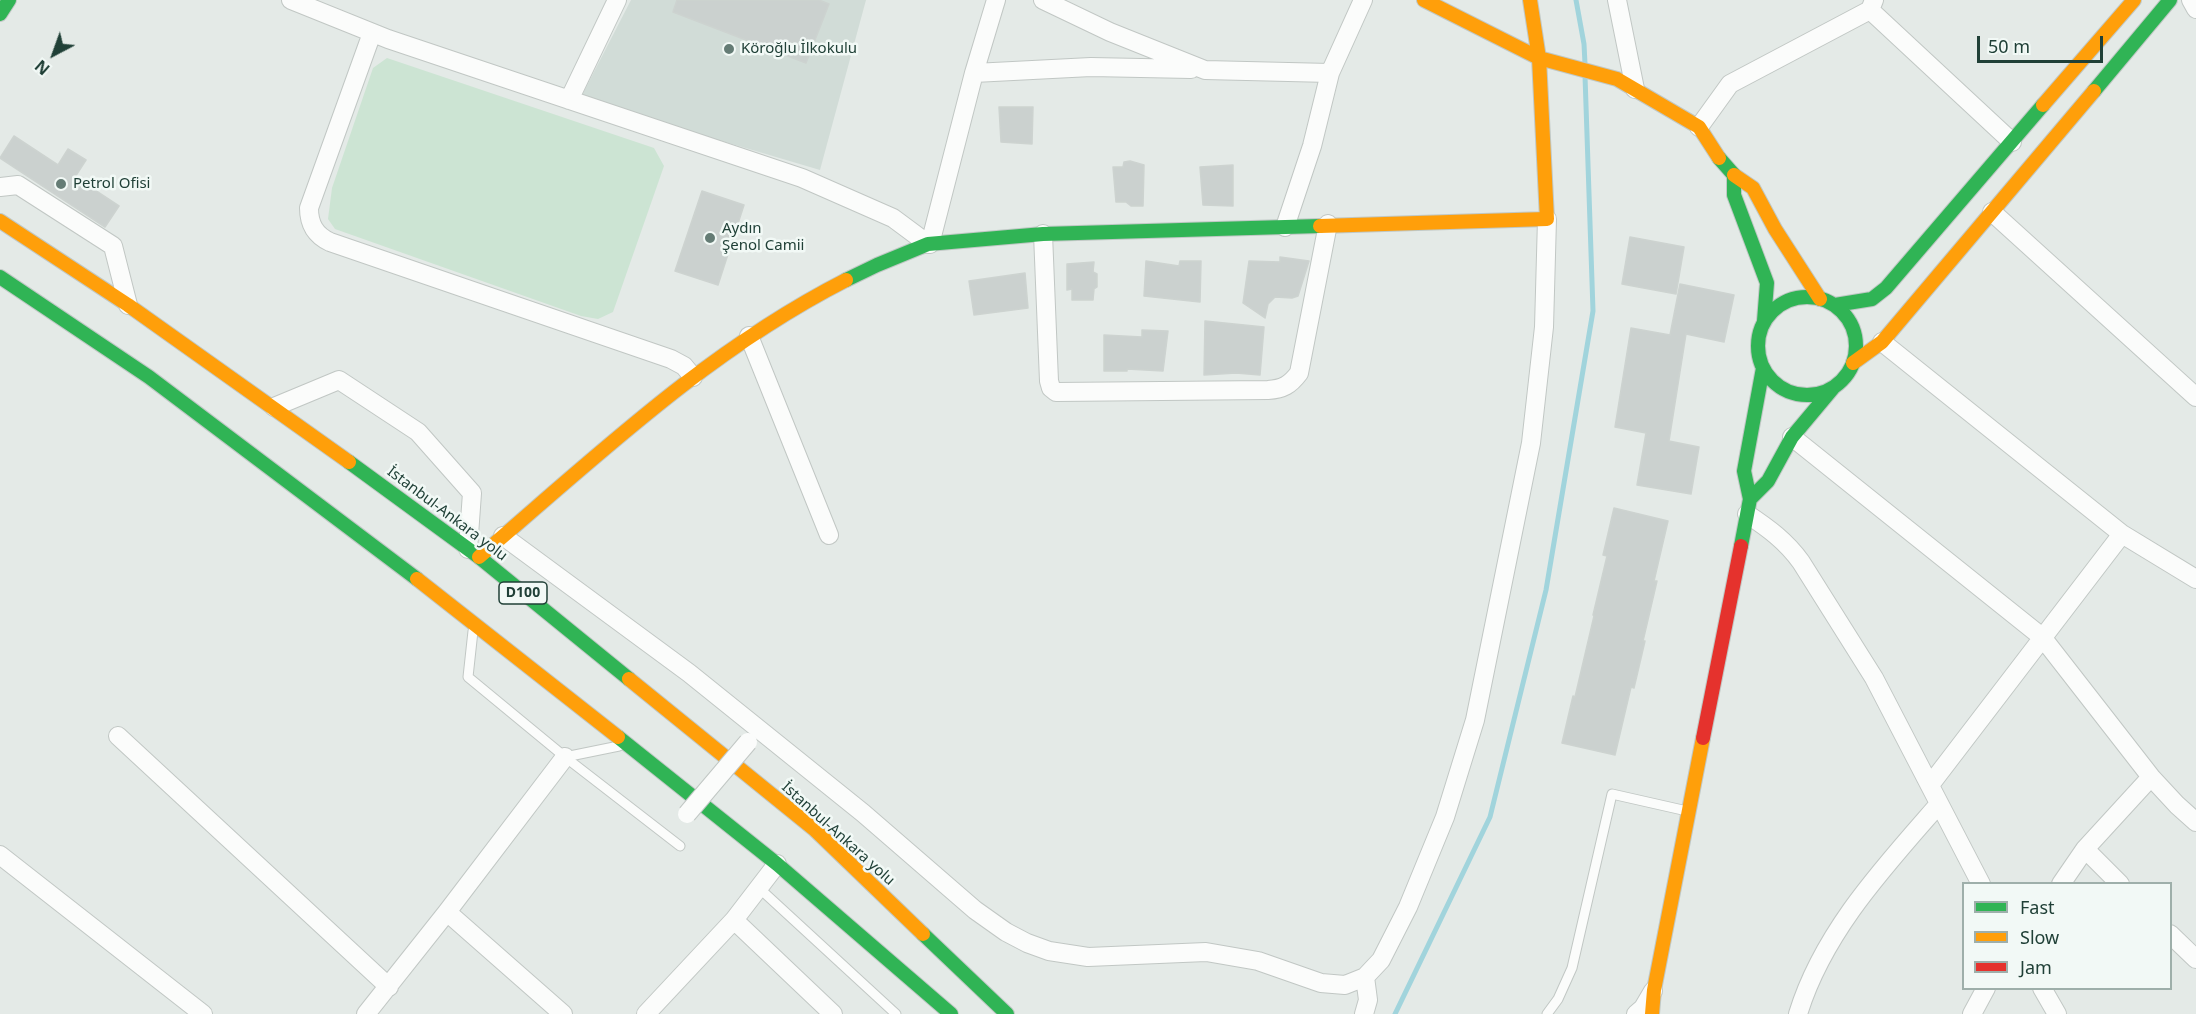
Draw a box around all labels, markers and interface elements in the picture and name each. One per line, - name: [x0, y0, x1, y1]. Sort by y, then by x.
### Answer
- north arrow: [24, 24, 84, 84]
- scale bar: [1980, 24, 2106, 62]
- text: 50 m: [1988, 34, 2030, 58]
- place label: Köroğlu İlkokulu: [741, 40, 857, 58]
- marker: Köroğlu İlkokulu: [722, 42, 736, 56]
- text: N: [30, 55, 54, 80]
- place label: Petrol Ofisi: [73, 175, 150, 193]
- marker: Petrol Ofisi: [54, 177, 68, 191]
- place label: Aydın Şenol Camii: [722, 220, 804, 255]
- marker: Aydın Şenol Camii: [703, 231, 717, 245]
- street label: İstanbul-Ankara yolu: [383, 463, 511, 565]
- road number: D100: [499, 582, 547, 604]
- street label: İstanbul-Ankara yolu: [778, 778, 898, 890]
- legend: [1962, 882, 2172, 990]
- text: Fast: [2020, 895, 2055, 919]
- text: Slow: [2020, 925, 2059, 949]
- text: Jam: [2020, 955, 2052, 979]

